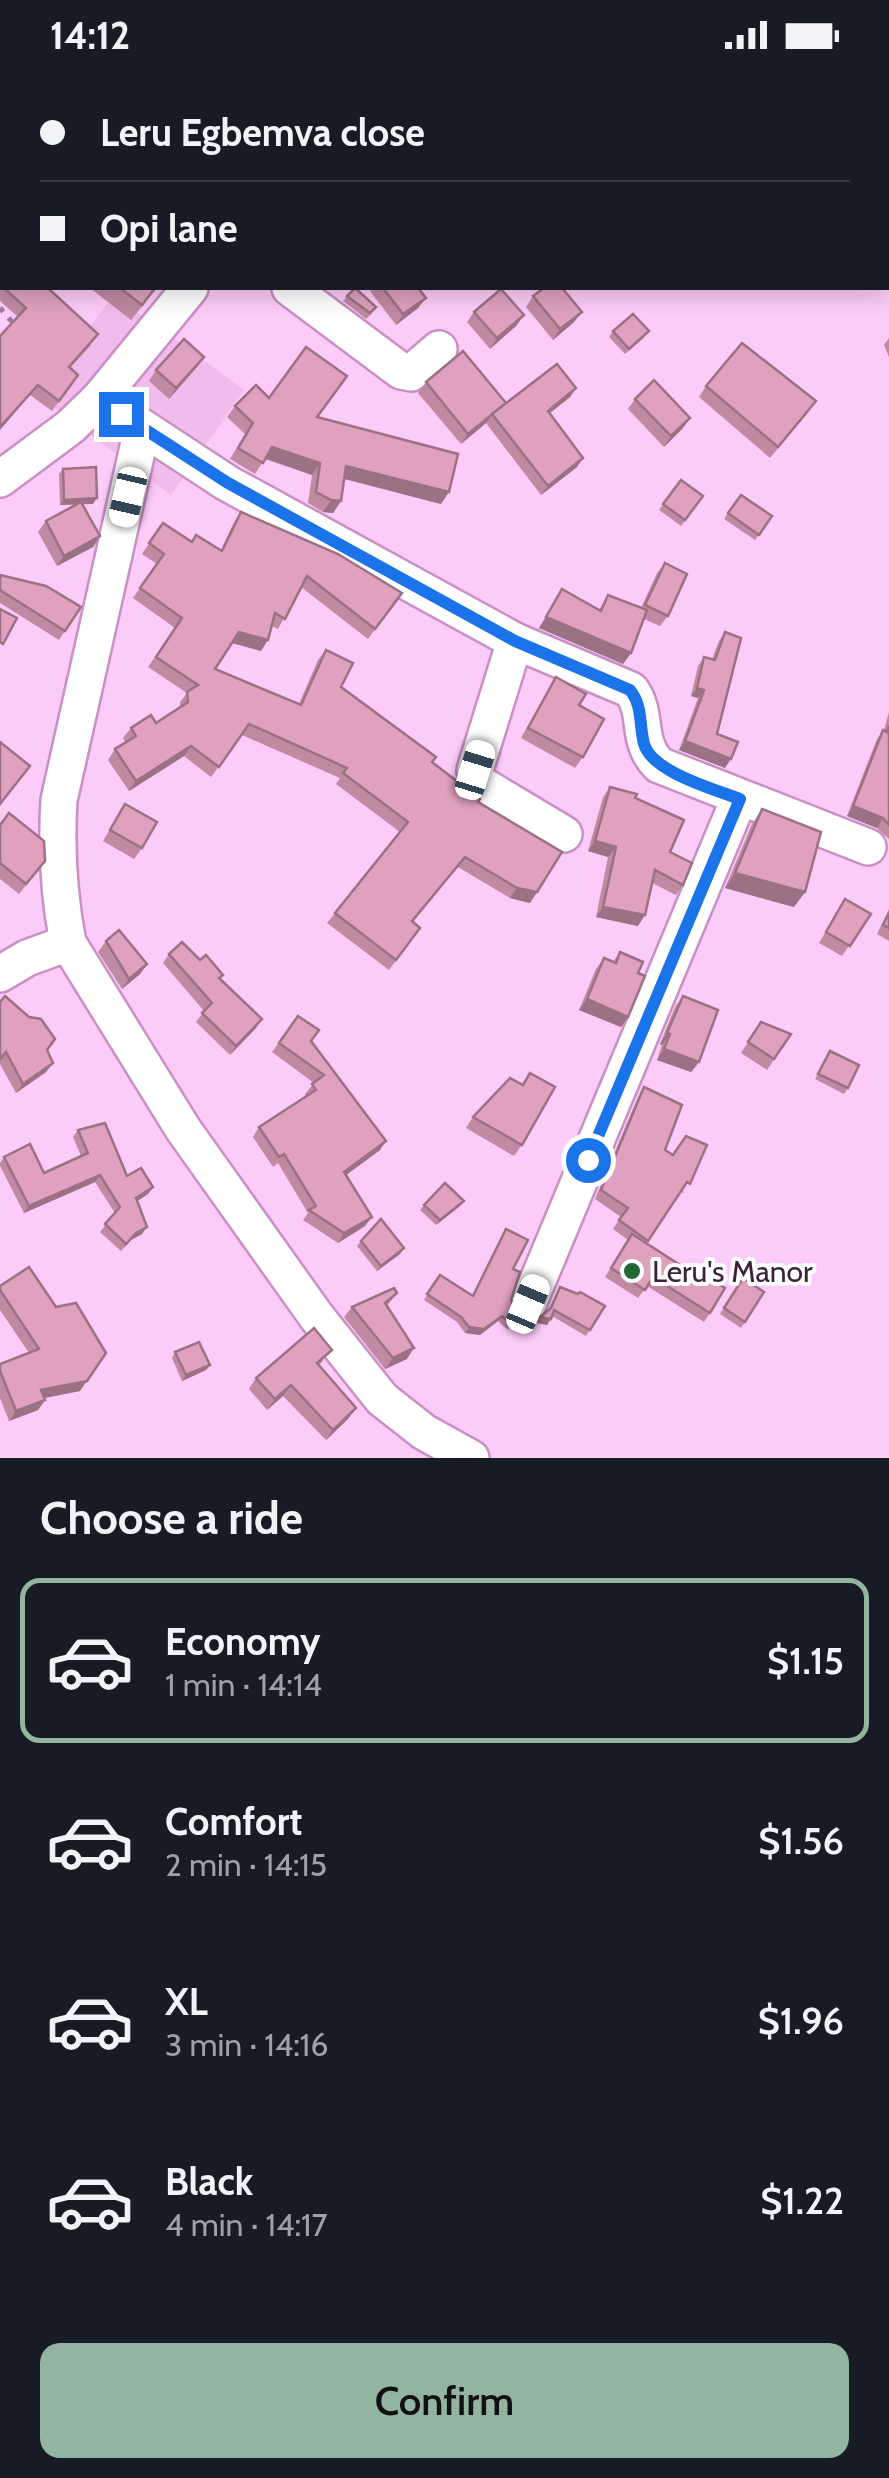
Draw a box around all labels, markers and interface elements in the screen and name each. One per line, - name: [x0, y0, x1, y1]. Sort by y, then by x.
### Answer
- text: 14:12: [50, 12, 130, 59]
- text: Leru Egbemva close: [100, 109, 425, 156]
- text: Opi lane: [100, 205, 238, 252]
- route end: [99, 392, 144, 437]
- car: [107, 464, 149, 530]
- car: [452, 737, 498, 803]
- route start: [566, 1138, 611, 1183]
- place label: Leru's Manor: [652, 1253, 813, 1290]
- marker: Leru's Manor: [621, 1260, 643, 1282]
- car: [502, 1271, 554, 1337]
- text: Choose a ride: [40, 1491, 303, 1545]
- icon: car: [45, 1616, 135, 1706]
- text: Economy: [165, 1618, 320, 1665]
- text: $1.15: [767, 1637, 844, 1684]
- text: 1 min · 14:14: [165, 1665, 322, 1704]
- icon: car: [45, 1796, 135, 1886]
- text: Comfort: [165, 1798, 302, 1845]
- text: $1.56: [758, 1817, 844, 1864]
- text: 2 min · 14:15: [165, 1845, 327, 1884]
- icon: car: [45, 1976, 135, 2066]
- text: XL: [165, 1978, 208, 2025]
- text: $1.96: [758, 1997, 844, 2044]
- text: 3 min · 14:16: [165, 2025, 328, 2064]
- icon: car: [45, 2156, 135, 2246]
- text: Black: [165, 2158, 253, 2205]
- text: $1.22: [760, 2177, 844, 2224]
- text: 4 min · 14:17: [165, 2205, 328, 2244]
- button: Confirm: [40, 2343, 849, 2458]

